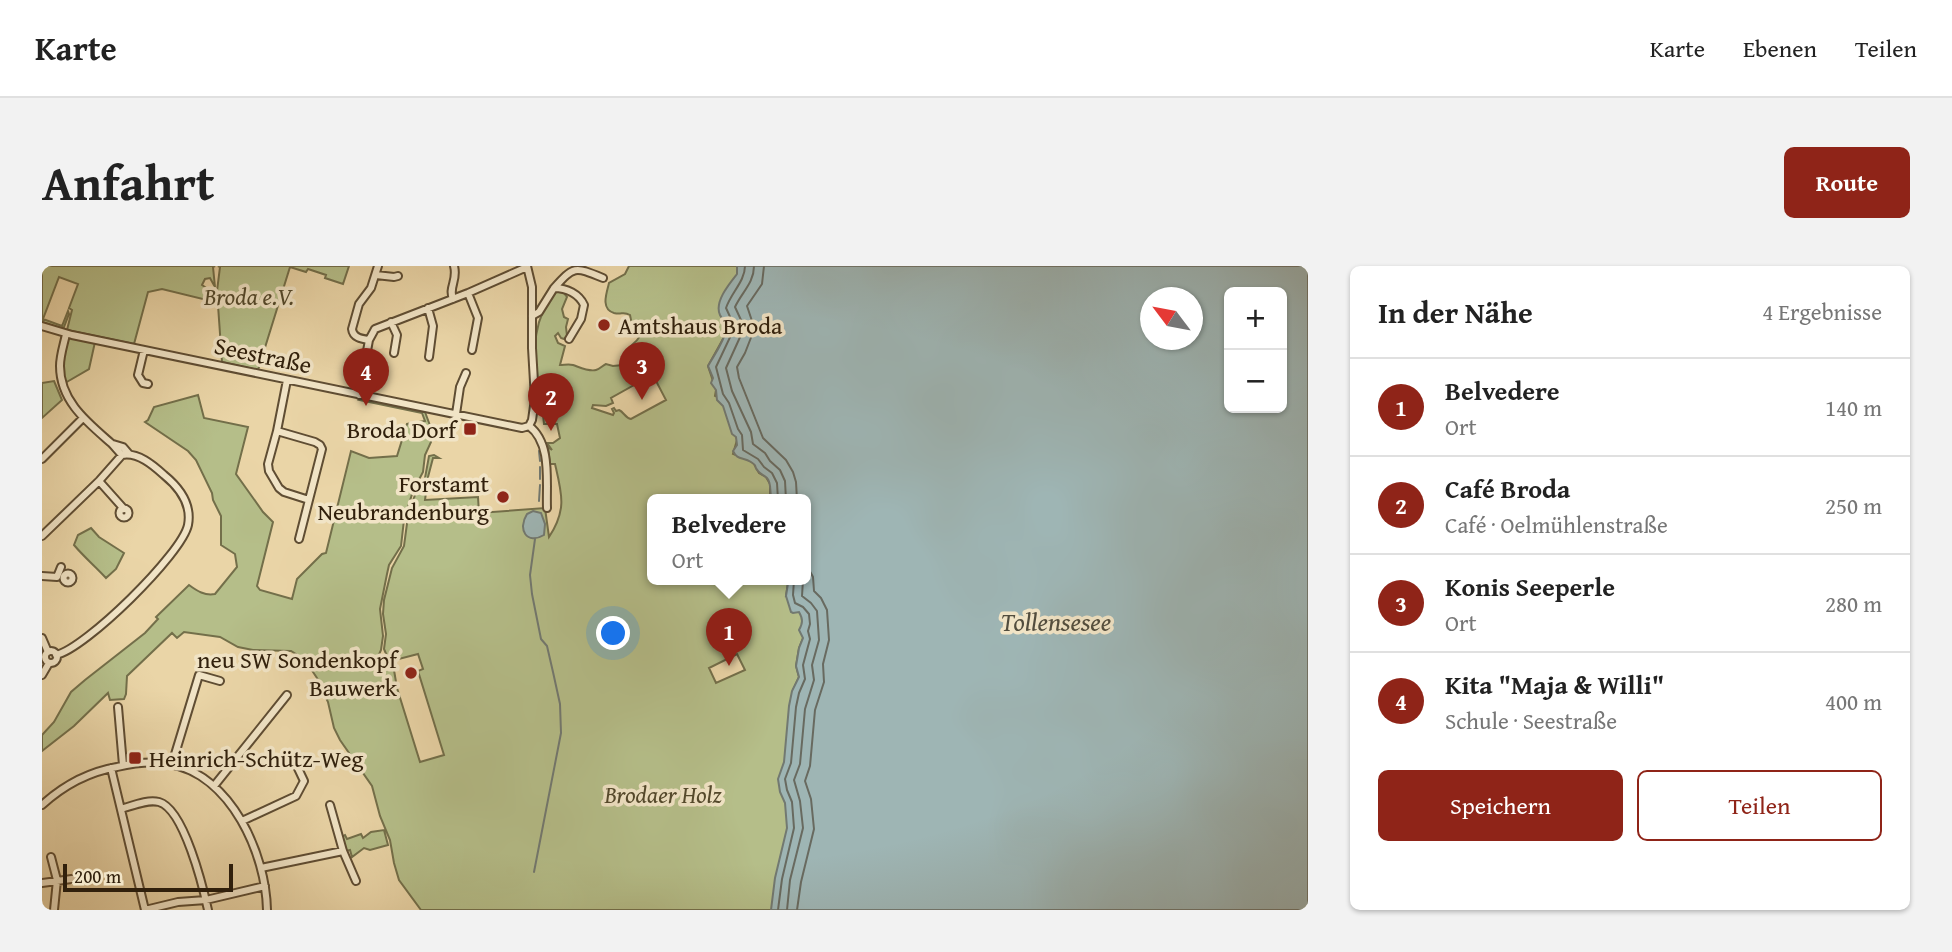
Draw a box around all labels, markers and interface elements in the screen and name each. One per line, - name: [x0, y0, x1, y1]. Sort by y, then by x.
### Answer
- text: Karte: [35, 24, 117, 72]
- text: Karte: [1650, 31, 1705, 66]
- text: Ebenen: [1743, 31, 1817, 66]
- text: Teilen: [1855, 31, 1917, 66]
- text: Anfahrt: [42, 146, 215, 218]
- button: Route: [1784, 147, 1910, 218]
- park label: Broda e.V.: [203, 279, 294, 314]
- north arrow: [1140, 287, 1203, 350]
- map controls: [1224, 287, 1287, 413]
- button: +: [1224, 287, 1287, 350]
- text: In der Nähe: [1378, 290, 1533, 334]
- text: 4 Ergebnisse: [1762, 295, 1882, 328]
- place label: Amtshaus Broda: [618, 308, 783, 343]
- marker: Amtshaus Broda: [596, 317, 612, 333]
- street label: Seestraße: [211, 328, 315, 382]
- pin: 3: [619, 342, 665, 400]
- pin: 4: [343, 348, 389, 406]
- button: −: [1224, 350, 1287, 413]
- text: Belvedere: [1445, 371, 1559, 410]
- pin: 2: [528, 373, 574, 431]
- text: 1: [1395, 391, 1407, 424]
- text: 140 m: [1825, 391, 1882, 424]
- text: Ort: [1445, 410, 1477, 443]
- place label: Broda Dorf: [347, 412, 458, 447]
- marker: Broda Dorf: [462, 421, 478, 437]
- place label: Forstamt Neubrandenburg: [317, 466, 490, 529]
- text: Café Broda: [1445, 469, 1570, 508]
- marker: Forstamt Neubrandenburg: [495, 489, 511, 505]
- text: 2: [1395, 489, 1407, 522]
- text: 250 m: [1825, 489, 1882, 522]
- popup: [647, 494, 811, 585]
- text: Belvedere: [672, 504, 786, 543]
- text: Café · Oelmühlenstraße: [1445, 508, 1668, 541]
- text: Ort: [672, 543, 703, 576]
- text: Konis Seeperle: [1445, 567, 1615, 606]
- text: 3: [1395, 587, 1407, 620]
- text: 280 m: [1825, 587, 1882, 620]
- water label: Tollensesee: [1001, 602, 1111, 641]
- text: Ort: [1445, 606, 1477, 639]
- pin: 1: [706, 608, 752, 666]
- your location: [596, 616, 630, 650]
- place label: neu SW Sondenkopf Bauwerk: [197, 642, 399, 705]
- marker: neu SW Sondenkopf Bauwerk: [403, 665, 419, 681]
- text: Kita "Maja & Willi": [1445, 665, 1664, 704]
- text: 4: [1395, 685, 1407, 718]
- text: 400 m: [1825, 685, 1882, 718]
- text: Schule · Seestraße: [1445, 704, 1617, 737]
- place label: Heinrich-Schütz-Weg: [149, 741, 363, 776]
- marker: Heinrich-Schütz-Weg: [127, 750, 143, 766]
- button: Speichern: [1378, 770, 1623, 841]
- button: Teilen: [1637, 770, 1882, 841]
- park label: Brodaer Holz: [603, 777, 723, 812]
- scale bar: [63, 861, 233, 893]
- text: 200 m: [74, 862, 121, 890]

